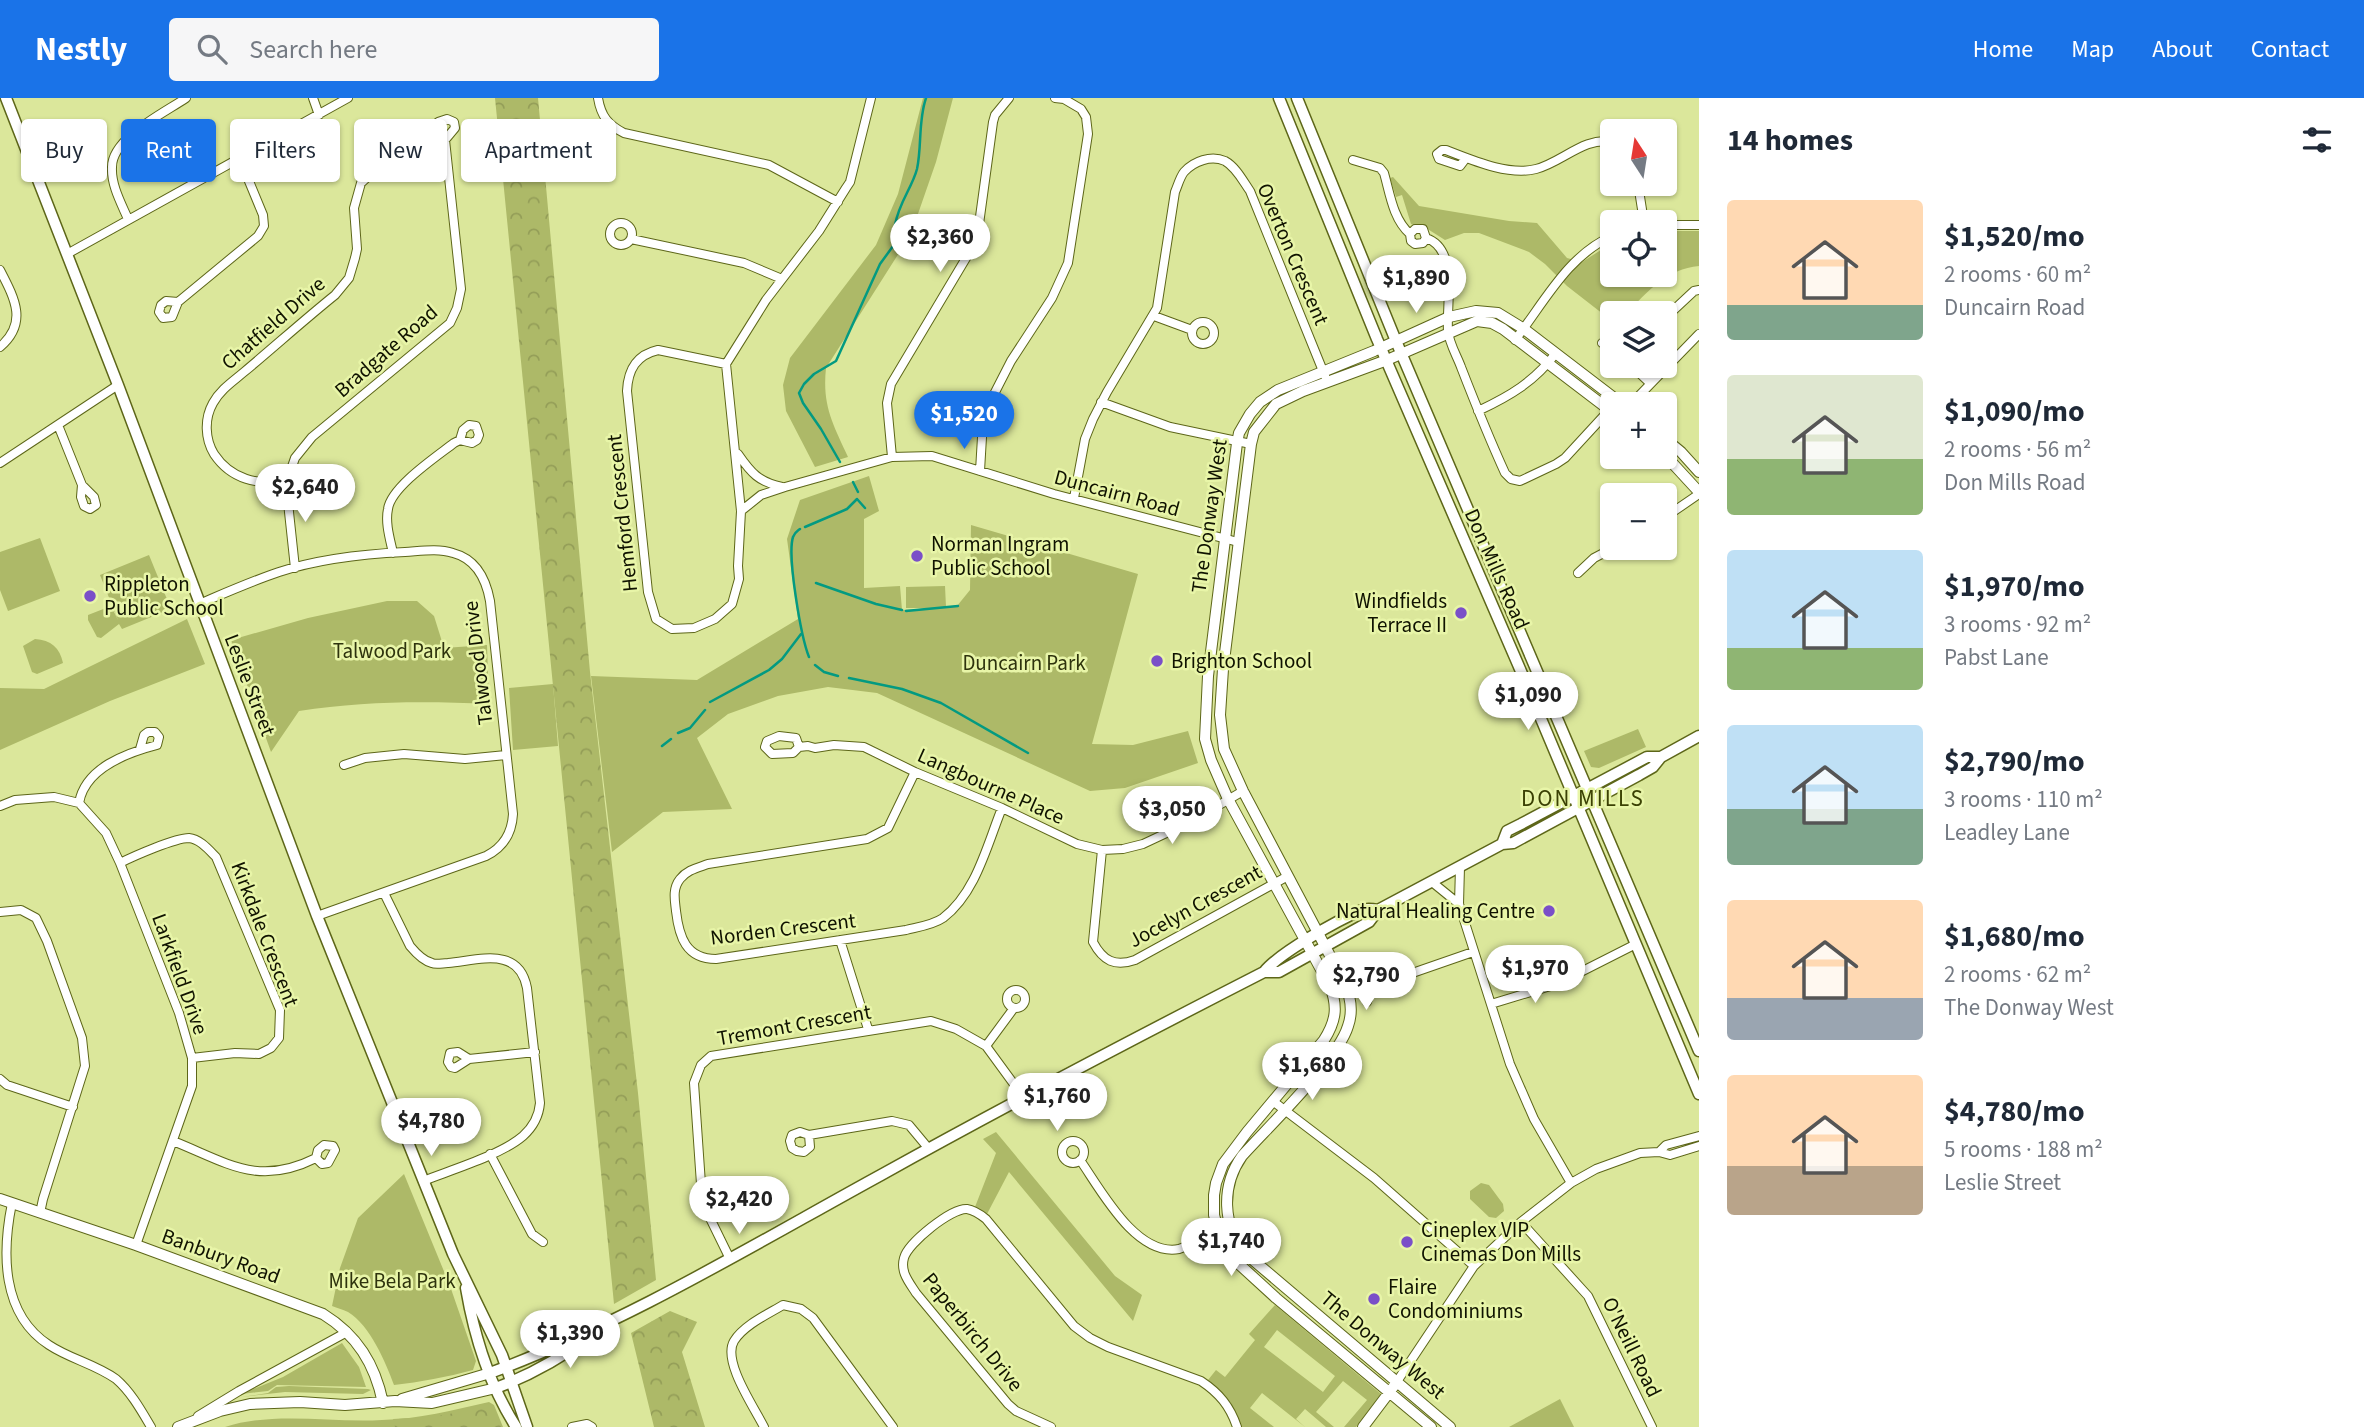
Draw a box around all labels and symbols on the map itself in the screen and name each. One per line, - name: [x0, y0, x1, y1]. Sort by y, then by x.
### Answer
- north arrow: [1600, 119, 1676, 196]
- street label: Overton Crescent: [1250, 178, 1336, 330]
- pin: $2,360: [883, 214, 997, 274]
- pin: $1,890: [1359, 256, 1473, 315]
- street label: Chatfield Drive: [214, 269, 332, 377]
- street label: Bradgate Road: [328, 298, 444, 404]
- pin: $1,520: [907, 392, 1021, 451]
- street label: Hemford Crescent: [599, 433, 645, 593]
- street label: The Donway West: [1183, 437, 1235, 595]
- street label: Duncairn Road: [1051, 462, 1183, 524]
- pin: $2,640: [248, 464, 362, 524]
- street label: Don Mills Road: [1457, 504, 1537, 634]
- place label: Norman Ingram Public School: [931, 529, 1069, 583]
- marker: Norman Ingram Public School: [909, 548, 925, 564]
- place label: Rippleton Public School: [104, 569, 224, 623]
- place label: Windfields Terrace II: [1355, 586, 1447, 640]
- marker: Rippleton Public School: [82, 588, 98, 604]
- street label: Talwood Drive: [456, 599, 500, 727]
- marker: Windfields Terrace II: [1453, 605, 1469, 621]
- street label: Leslie Street: [217, 630, 283, 740]
- park label: Talwood Park: [333, 636, 452, 666]
- place label: Brighton School: [1171, 646, 1312, 676]
- park label: Duncairn Park: [962, 648, 1086, 678]
- marker: Brighton School: [1149, 653, 1165, 669]
- pin: $1,090: [1471, 672, 1585, 732]
- street label: Langbourne Place: [913, 740, 1069, 832]
- district label: DON MILLS: [1521, 782, 1645, 815]
- pin: $3,050: [1115, 786, 1229, 846]
- street label: Kirkdale Crescent: [224, 857, 306, 1011]
- street label: Jocelyn Crescent: [1123, 857, 1267, 955]
- place label: Natural Healing Centre: [1336, 896, 1535, 926]
- marker: Natural Healing Centre: [1541, 903, 1557, 919]
- street label: Norden Crescent: [709, 905, 857, 953]
- street label: Larkfield Drive: [144, 909, 216, 1039]
- pin: $1,970: [1478, 946, 1592, 1005]
- pin: $2,790: [1309, 953, 1423, 1012]
- street label: Tremont Crescent: [715, 997, 873, 1053]
- pin: $1,680: [1255, 1042, 1369, 1102]
- pin: $1,760: [1000, 1074, 1114, 1133]
- pin: $4,780: [374, 1098, 488, 1158]
- pin: $2,420: [682, 1176, 796, 1236]
- place label: Cineplex VIP Cinemas Don Mills: [1421, 1215, 1581, 1269]
- pin: $1,740: [1174, 1218, 1288, 1278]
- street label: Banbury Road: [157, 1221, 285, 1291]
- marker: Cineplex VIP Cinemas Don Mills: [1399, 1234, 1415, 1250]
- park label: Mike Bela Park: [328, 1266, 456, 1296]
- street label: Paperbirch Drive: [916, 1266, 1030, 1398]
- place label: Flaire Condominiums: [1388, 1272, 1523, 1326]
- street label: The Donway West: [1314, 1284, 1452, 1406]
- marker: Flaire Condominiums: [1366, 1291, 1382, 1307]
- street label: O'Neill Road: [1595, 1292, 1669, 1402]
- pin: $1,390: [513, 1310, 627, 1370]

